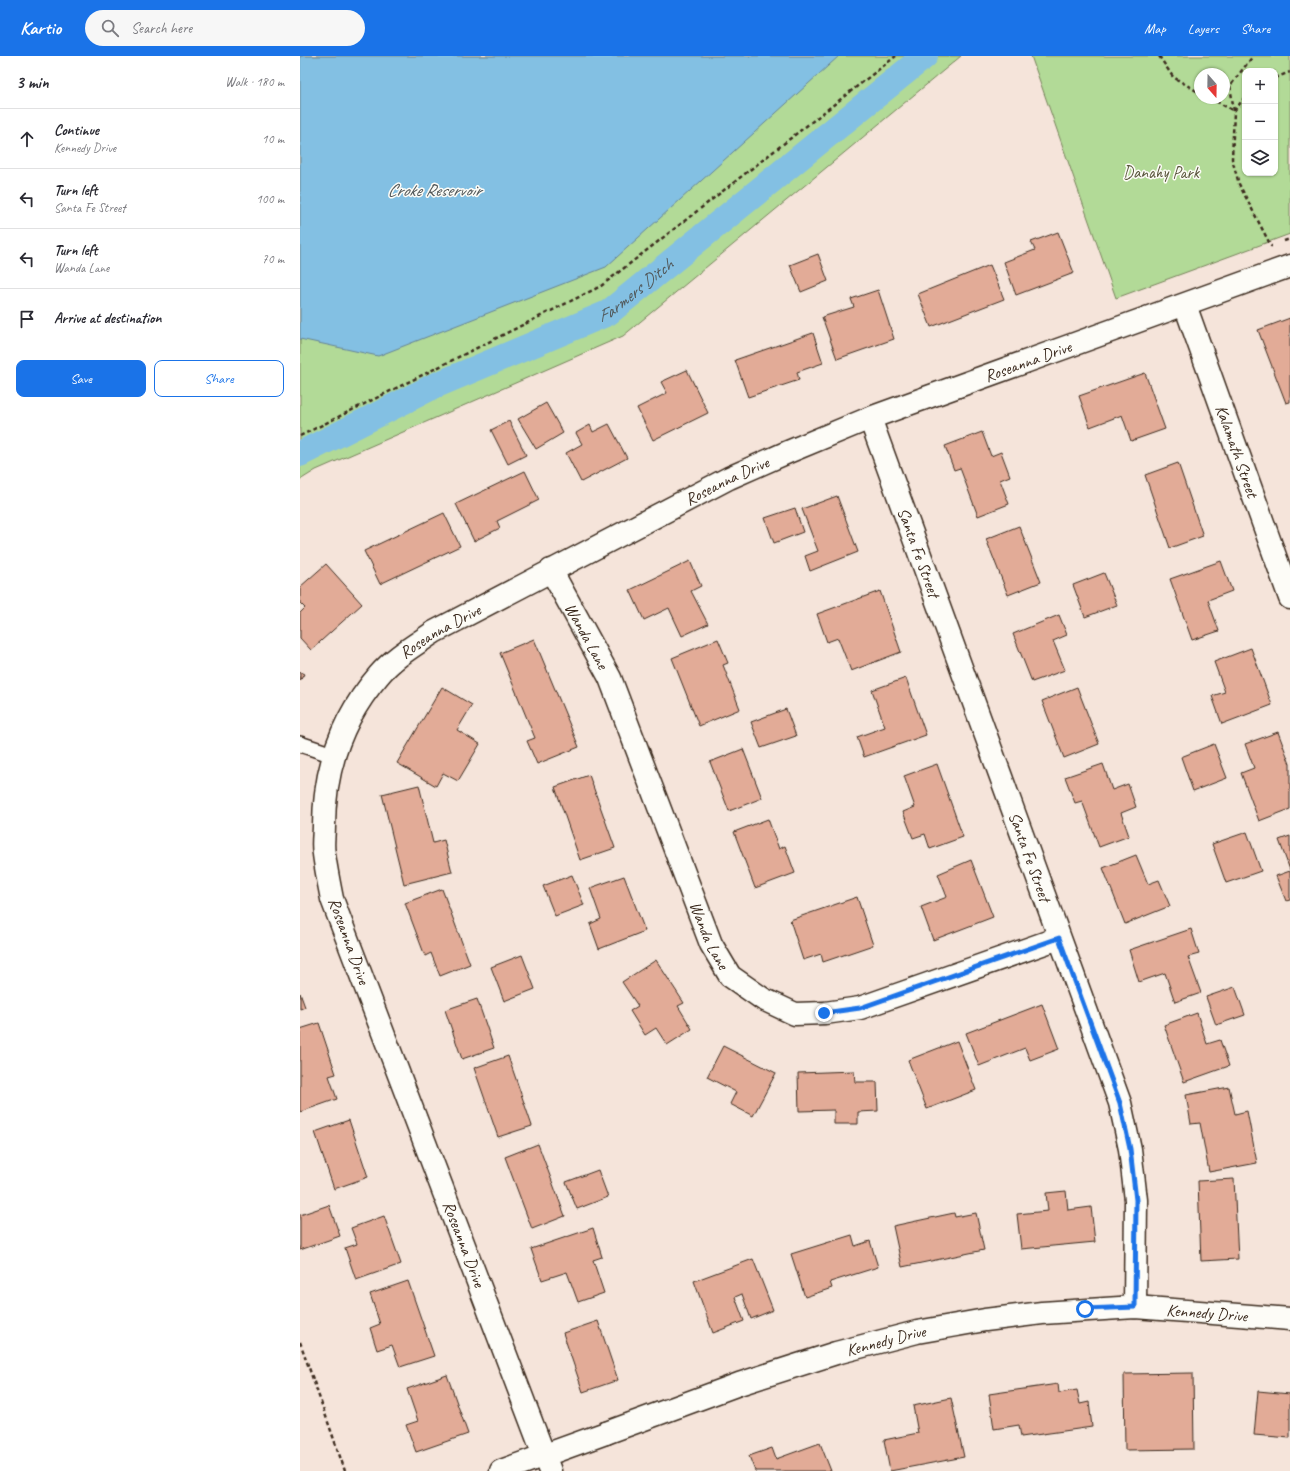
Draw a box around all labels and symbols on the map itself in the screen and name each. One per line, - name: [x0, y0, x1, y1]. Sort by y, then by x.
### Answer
- north arrow: [1194, 68, 1230, 104]
- park label: Danahy Park: [1123, 162, 1201, 183]
- water label: Croke Reservoir: [387, 179, 484, 201]
- water label: Farmers Ditch: [594, 253, 679, 327]
- street label: Roseanna Drive: [981, 335, 1075, 386]
- street label: Kalamath Street: [1211, 402, 1264, 502]
- street label: Roseanna Drive: [681, 451, 773, 510]
- street label: Santa Fe Street: [893, 505, 946, 602]
- street label: Roseanna Drive: [395, 598, 485, 663]
- street label: Wanda Lane: [560, 599, 614, 674]
- street label: Santa Fe Street: [1004, 809, 1057, 907]
- street label: Roseanna Drive: [324, 895, 375, 989]
- street label: Wanda Lane: [685, 898, 735, 974]
- route end: [815, 1004, 833, 1022]
- street label: Roseanna Drive: [438, 1198, 491, 1291]
- street label: Kennedy Drive: [1166, 1299, 1250, 1326]
- route start: [1076, 1300, 1094, 1318]
- street label: Kennedy Drive: [844, 1320, 928, 1360]

